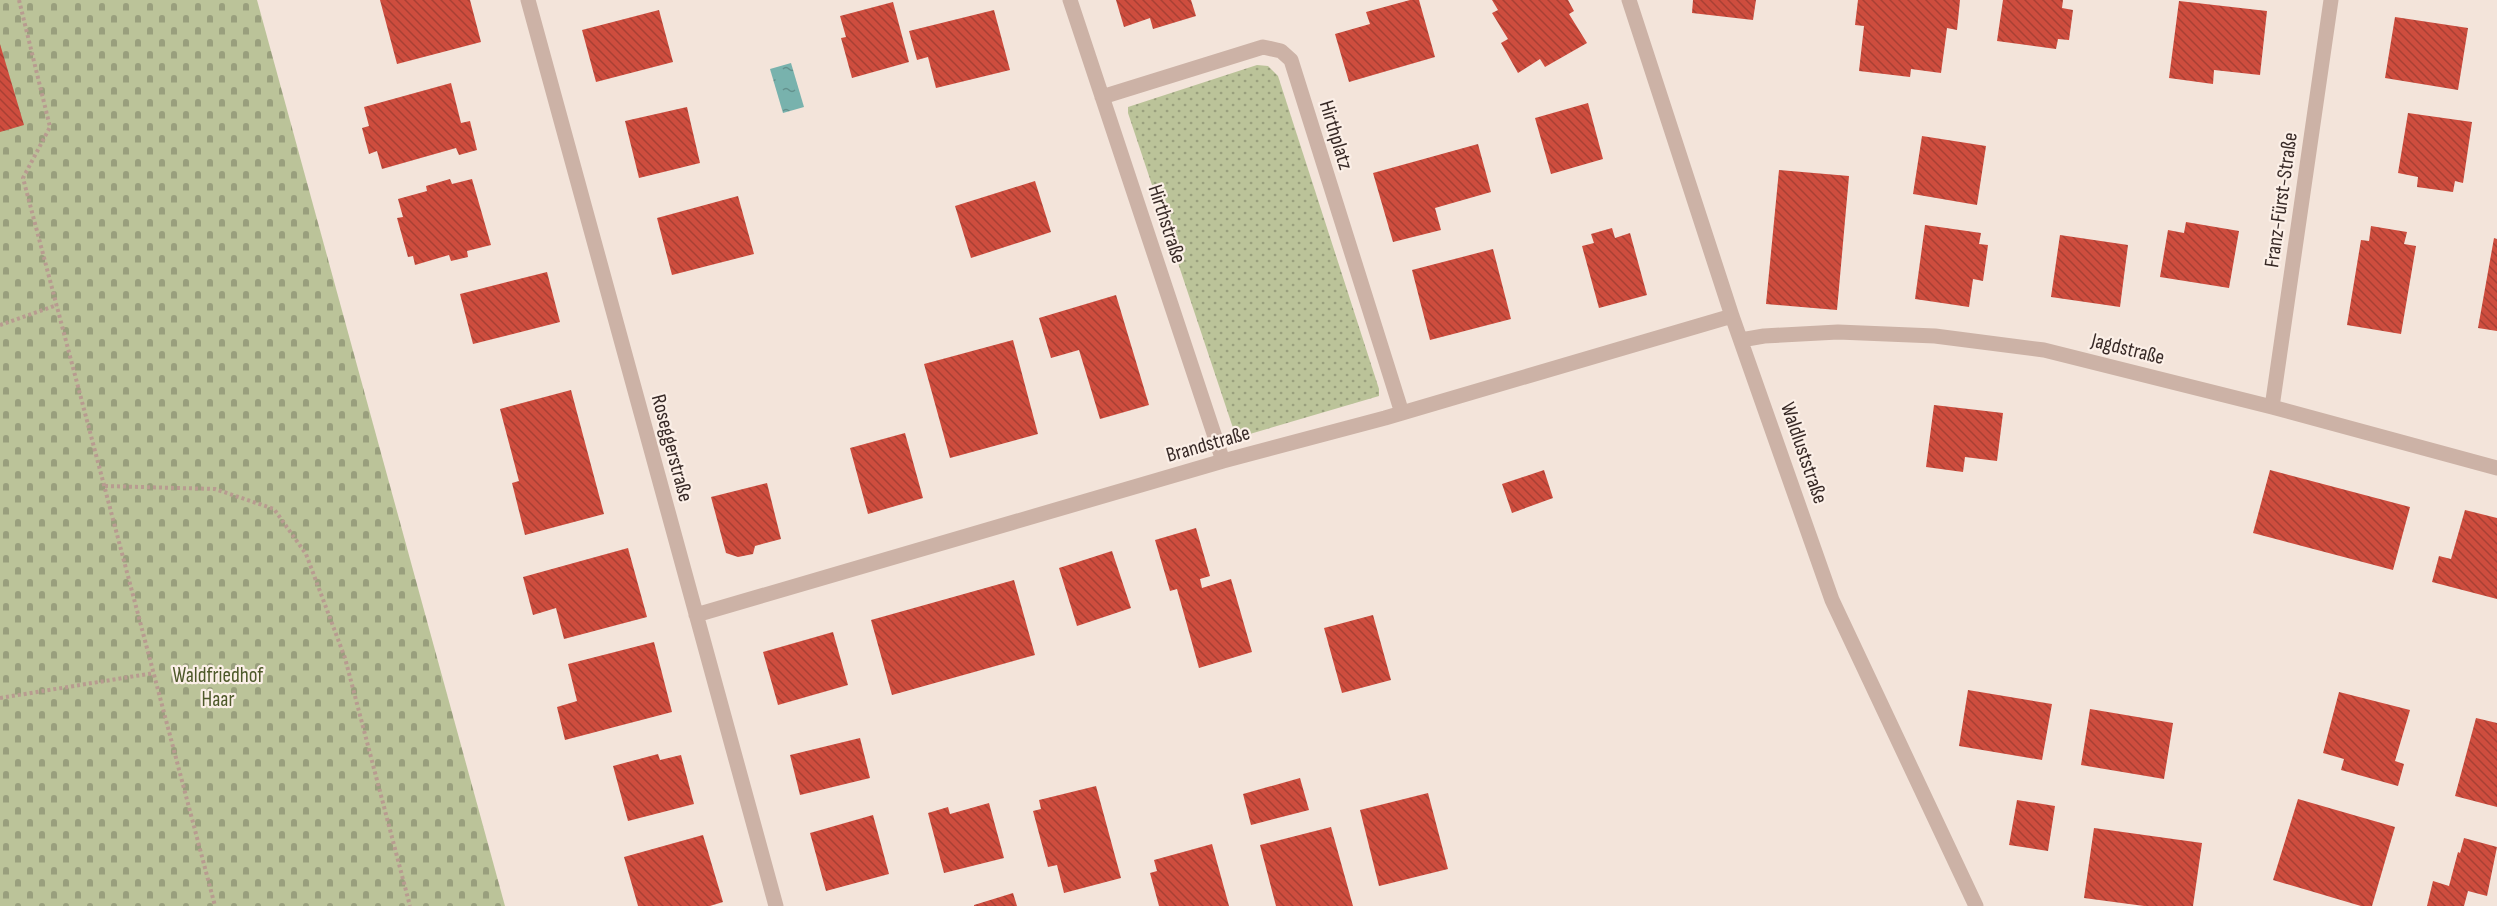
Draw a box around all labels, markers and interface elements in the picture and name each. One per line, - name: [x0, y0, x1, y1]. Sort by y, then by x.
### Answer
- street label: Hirthplatz: [1314, 97, 1358, 173]
- street label: Franz-Fürst-Straße: [2259, 131, 2303, 269]
- street label: Hirthstraße: [1143, 182, 1191, 266]
- street label: Jagdstraße: [2088, 328, 2167, 370]
- street label: Roseggerstraße: [646, 392, 698, 504]
- street label: Waldluststraße: [1775, 399, 1833, 507]
- street label: Brandstraße: [1163, 420, 1253, 468]
- park label: Waldfriedhof Haar: [173, 663, 264, 712]

